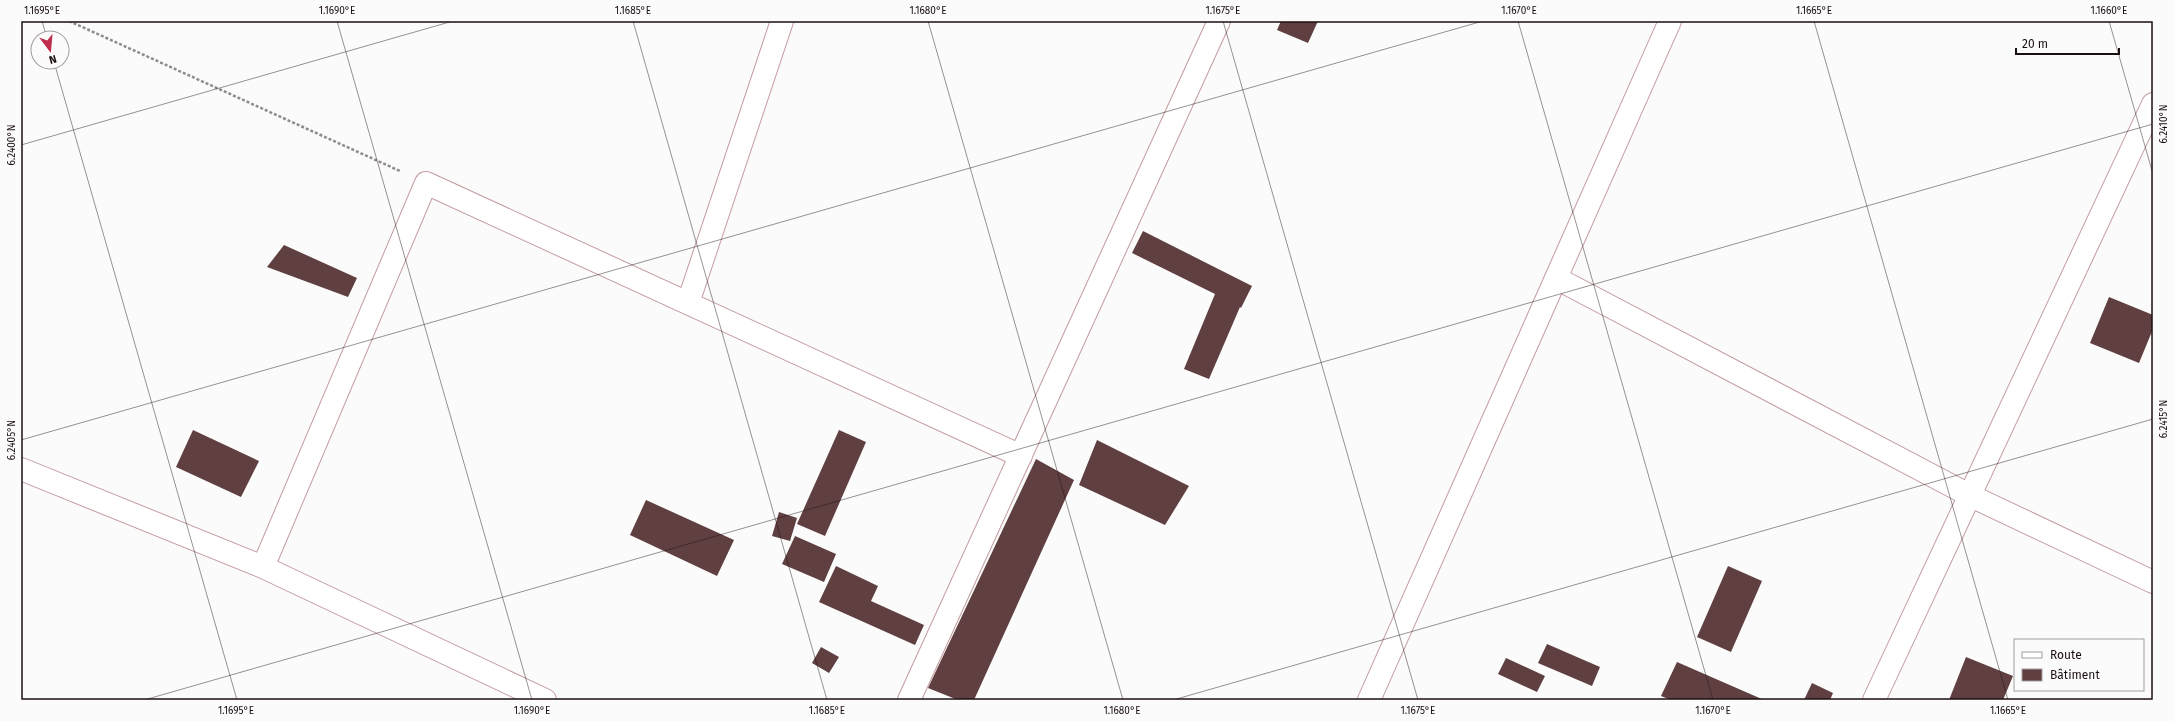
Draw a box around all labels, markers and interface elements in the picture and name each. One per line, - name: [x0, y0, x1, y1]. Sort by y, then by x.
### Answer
- text: 1.1695°E: [24, 5, 60, 17]
- text: 1.1690°E: [319, 5, 355, 17]
- text: 1.1685°E: [615, 5, 651, 17]
- text: 1.1680°E: [909, 5, 947, 17]
- text: 1.1675°E: [1206, 5, 1240, 17]
- text: 1.1670°E: [1501, 5, 1537, 17]
- text: 1.1665°E: [1796, 5, 1832, 17]
- text: 1.1660°E: [2091, 5, 2127, 17]
- north arrow: [30, 30, 70, 70]
- scale bar: [2016, 30, 2119, 56]
- text: 20 m: [2022, 37, 2048, 51]
- text: N: [47, 52, 58, 66]
- text: 6.2410°N: [2158, 104, 2170, 144]
- text: 6.2400°N: [6, 125, 18, 165]
- text: 6.2415°N: [2158, 400, 2170, 438]
- text: 6.2405°N: [6, 420, 18, 460]
- legend: [2014, 639, 2144, 691]
- text: Route: [2050, 648, 2082, 662]
- text: Bâtiment: [2050, 668, 2100, 682]
- text: 1.1695°E: [218, 705, 254, 717]
- text: 1.1690°E: [514, 705, 550, 717]
- text: 1.1685°E: [809, 705, 845, 717]
- text: 1.1680°E: [1103, 705, 1141, 717]
- text: 1.1675°E: [1401, 705, 1435, 717]
- text: 1.1670°E: [1695, 705, 1731, 717]
- text: 1.1665°E: [1990, 705, 2026, 717]

